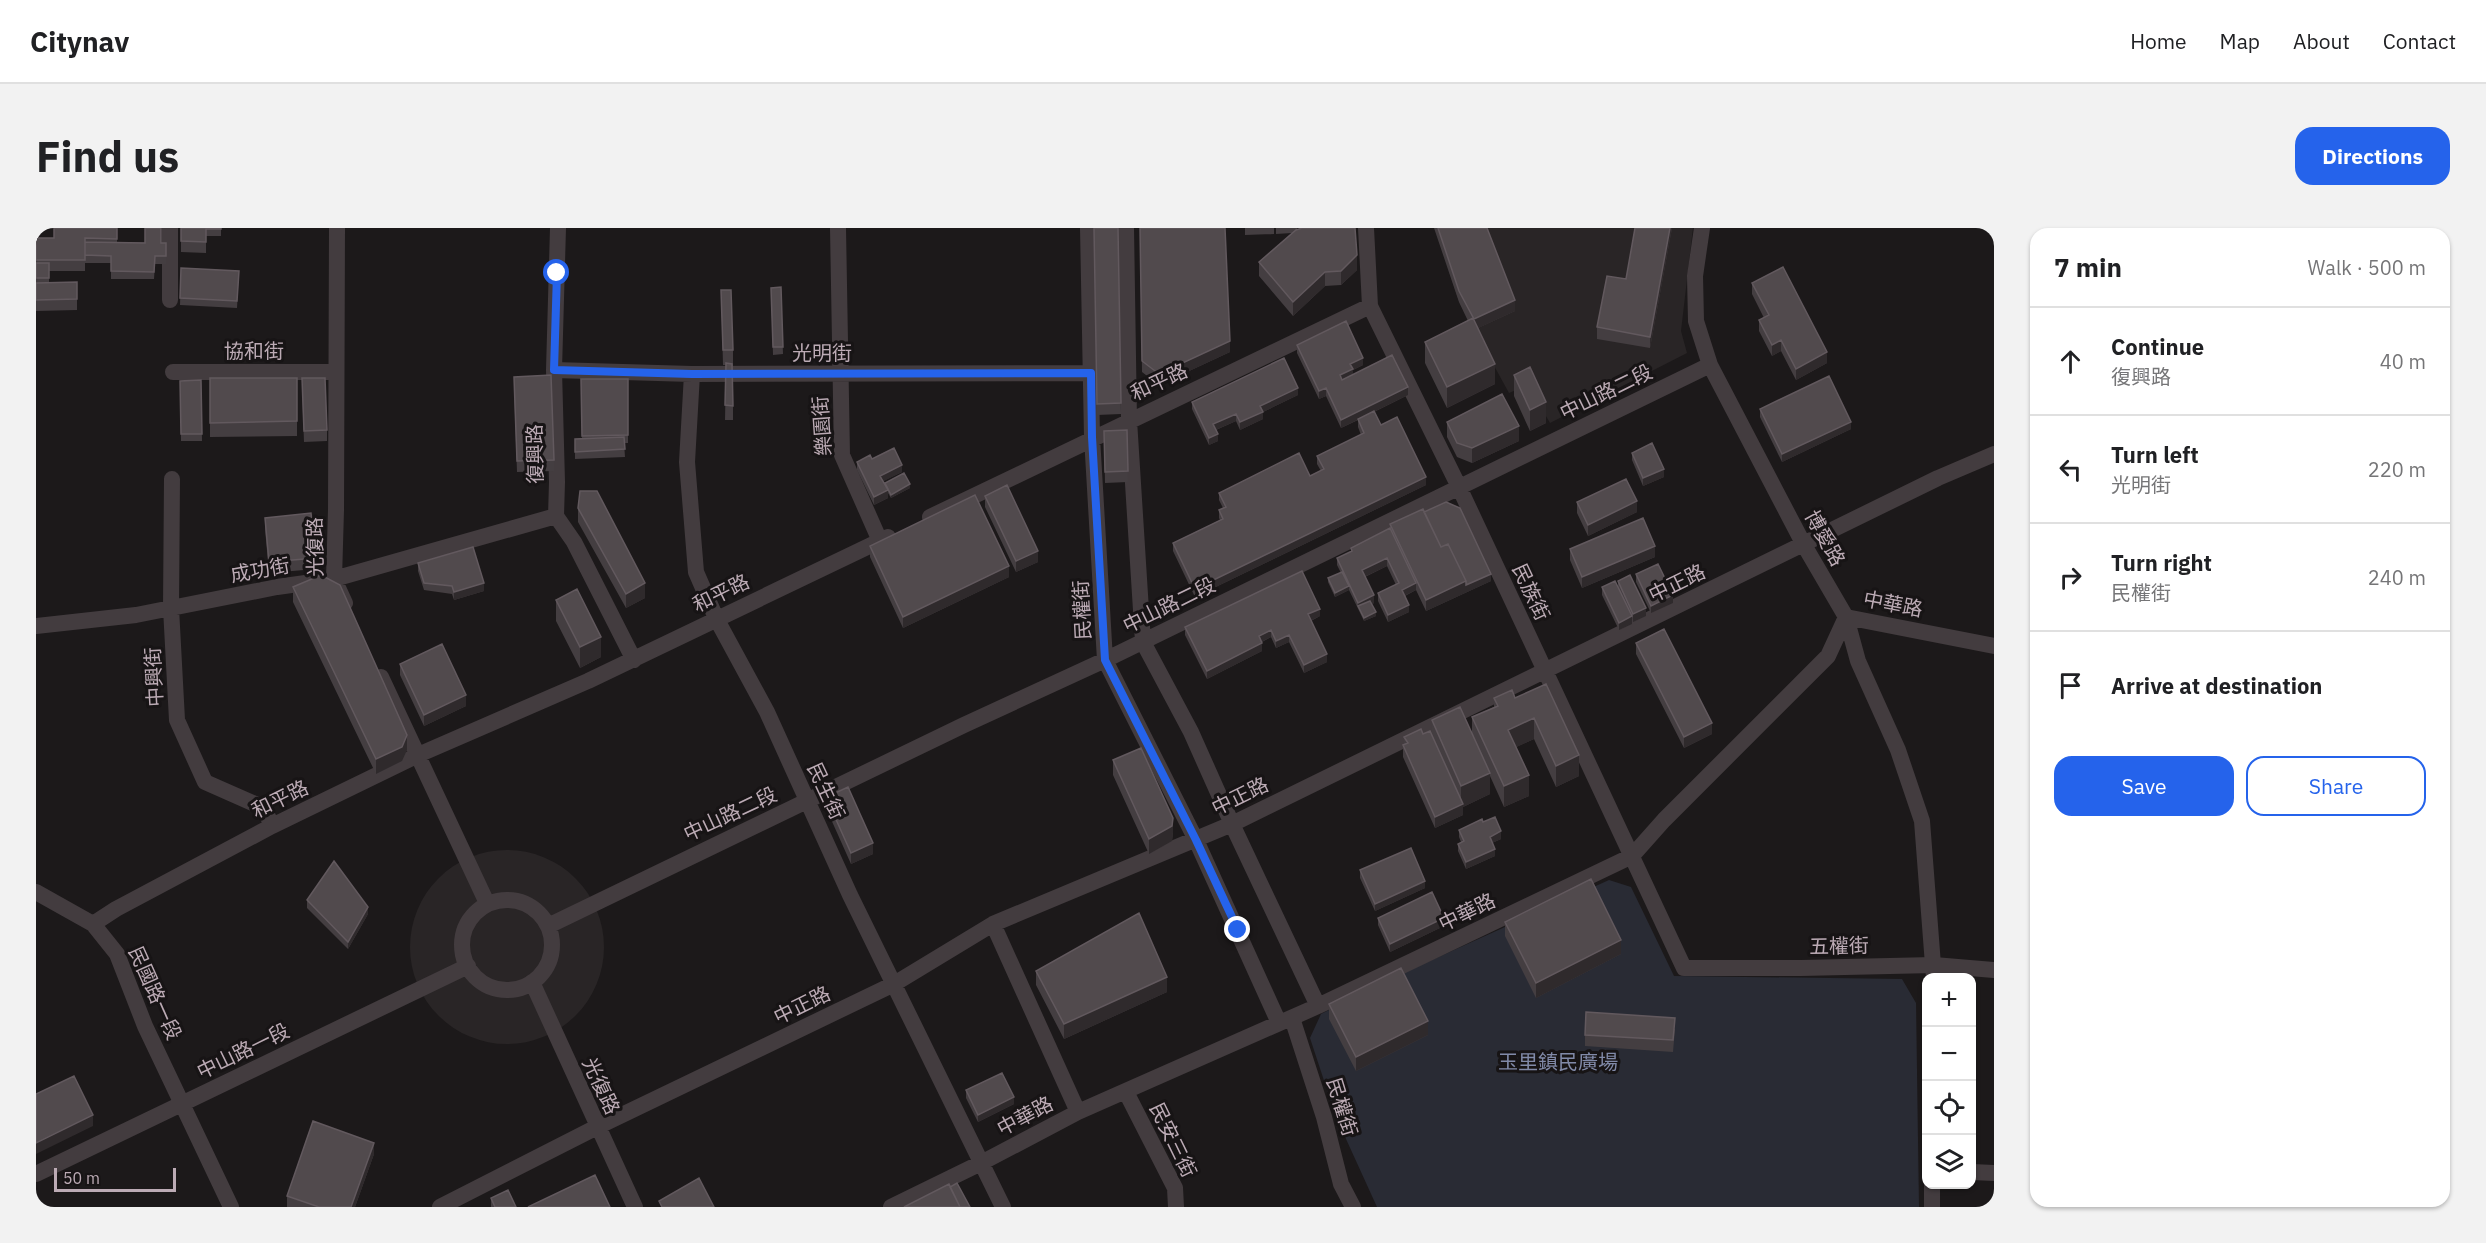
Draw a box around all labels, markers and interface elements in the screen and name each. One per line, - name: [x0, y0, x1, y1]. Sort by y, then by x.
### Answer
- text: Citynav: [30, 23, 129, 60]
- text: Home: [2130, 27, 2187, 55]
- text: Map: [2220, 27, 2260, 55]
- text: About: [2293, 27, 2350, 55]
- text: Contact: [2383, 27, 2456, 55]
- button: Directions: [2295, 127, 2450, 185]
- text: Find us: [36, 129, 179, 184]
- text: 7 min: [2054, 250, 2122, 284]
- text: Walk · 500 m: [2308, 254, 2426, 281]
- route start: [543, 259, 569, 285]
- text: Continue: [2111, 332, 2204, 361]
- street label: 協和街: [224, 337, 284, 364]
- street label: 光明街: [792, 339, 852, 366]
- icon: ahead: [2054, 345, 2087, 378]
- text: 40 m: [2380, 348, 2426, 375]
- street label: 和平路: [1126, 357, 1192, 406]
- street label: 中山路二段: [1555, 357, 1657, 426]
- text: 復興路: [2111, 363, 2171, 390]
- street label: 樂園街: [806, 395, 837, 457]
- street label: 復興路: [520, 424, 549, 484]
- text: Turn left: [2111, 440, 2199, 469]
- icon: left: [2054, 453, 2087, 486]
- text: 220 m: [2368, 456, 2426, 483]
- text: 光明街: [2111, 471, 2171, 498]
- street label: 博愛路: [1799, 505, 1852, 571]
- street label: 光復路: [300, 517, 329, 577]
- text: Turn right: [2111, 548, 2212, 577]
- street label: 成功街: [228, 551, 292, 588]
- street label: 中正路: [1644, 557, 1710, 608]
- street label: 民族街: [1507, 559, 1556, 625]
- icon: right: [2054, 561, 2087, 594]
- text: 240 m: [2368, 564, 2426, 591]
- street label: 和平路: [688, 567, 754, 618]
- street label: 中山路二段: [1118, 570, 1220, 639]
- street label: 民權街: [1066, 579, 1097, 641]
- text: 民權街: [2111, 579, 2171, 606]
- street label: 中華路: [1861, 585, 1925, 622]
- street label: 中興街: [138, 646, 169, 708]
- icon: arrive: [2054, 669, 2087, 702]
- text: Arrive at destination: [2111, 671, 2322, 700]
- button: Save: [2054, 756, 2234, 816]
- button: Share: [2246, 756, 2426, 816]
- street label: 民生街: [802, 758, 851, 824]
- street label: 中正路: [1207, 770, 1273, 821]
- street label: 和平路: [247, 773, 313, 824]
- street label: 中山路二段: [679, 780, 781, 847]
- street label: 中華路: [1434, 886, 1500, 937]
- route end: [1224, 916, 1250, 942]
- street label: 五權街: [1809, 931, 1869, 960]
- street label: 民國路一段: [123, 942, 188, 1044]
- map controls: [1922, 973, 1976, 1189]
- button: +: [1922, 973, 1976, 1027]
- street label: 中正路: [769, 979, 835, 1030]
- street label: 中山路一段: [192, 1016, 294, 1085]
- button: −: [1922, 1027, 1976, 1081]
- park label: 玉里鎮民廣場: [1498, 1048, 1618, 1075]
- street label: 光復路: [577, 1053, 626, 1119]
- street label: 民權街: [1321, 1074, 1364, 1139]
- button: locate: [1922, 1081, 1976, 1135]
- street label: 中華路: [992, 1090, 1058, 1142]
- street label: 民安三街: [1144, 1098, 1203, 1182]
- button: layers: [1922, 1135, 1976, 1189]
- scale bar: [54, 1165, 176, 1192]
- text: 50 m: [63, 1168, 100, 1188]

